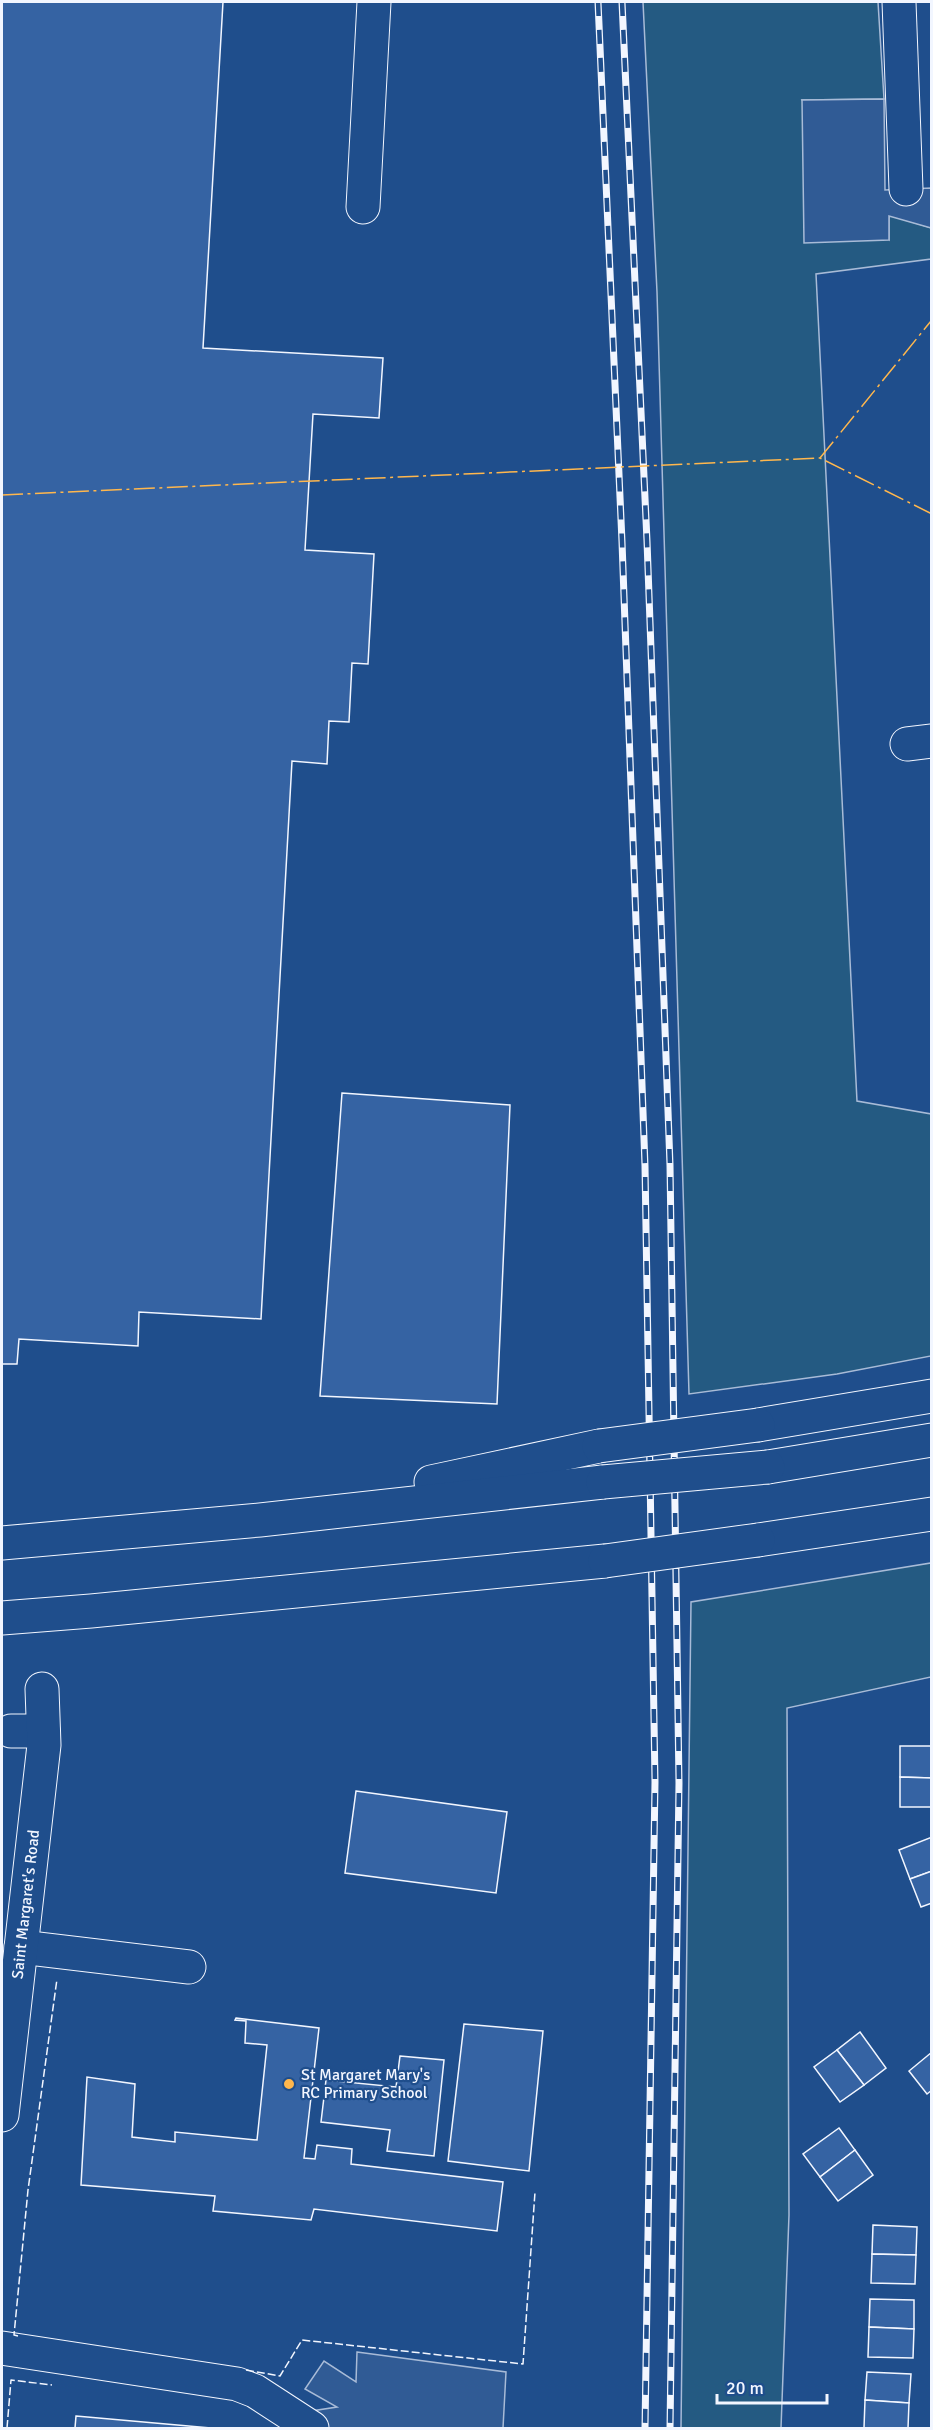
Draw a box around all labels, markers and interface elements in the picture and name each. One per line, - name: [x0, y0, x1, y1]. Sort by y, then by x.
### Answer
- street label: Saint Margaret's Road: [8, 1829, 44, 1980]
- place label: St Margaret Mary's RC Primary School: [301, 2065, 430, 2103]
- marker: St Margaret Mary's RC Primary School: [282, 2077, 296, 2091]
- scale bar: [717, 2367, 826, 2405]
- text: 20 m: [726, 2377, 764, 2399]

